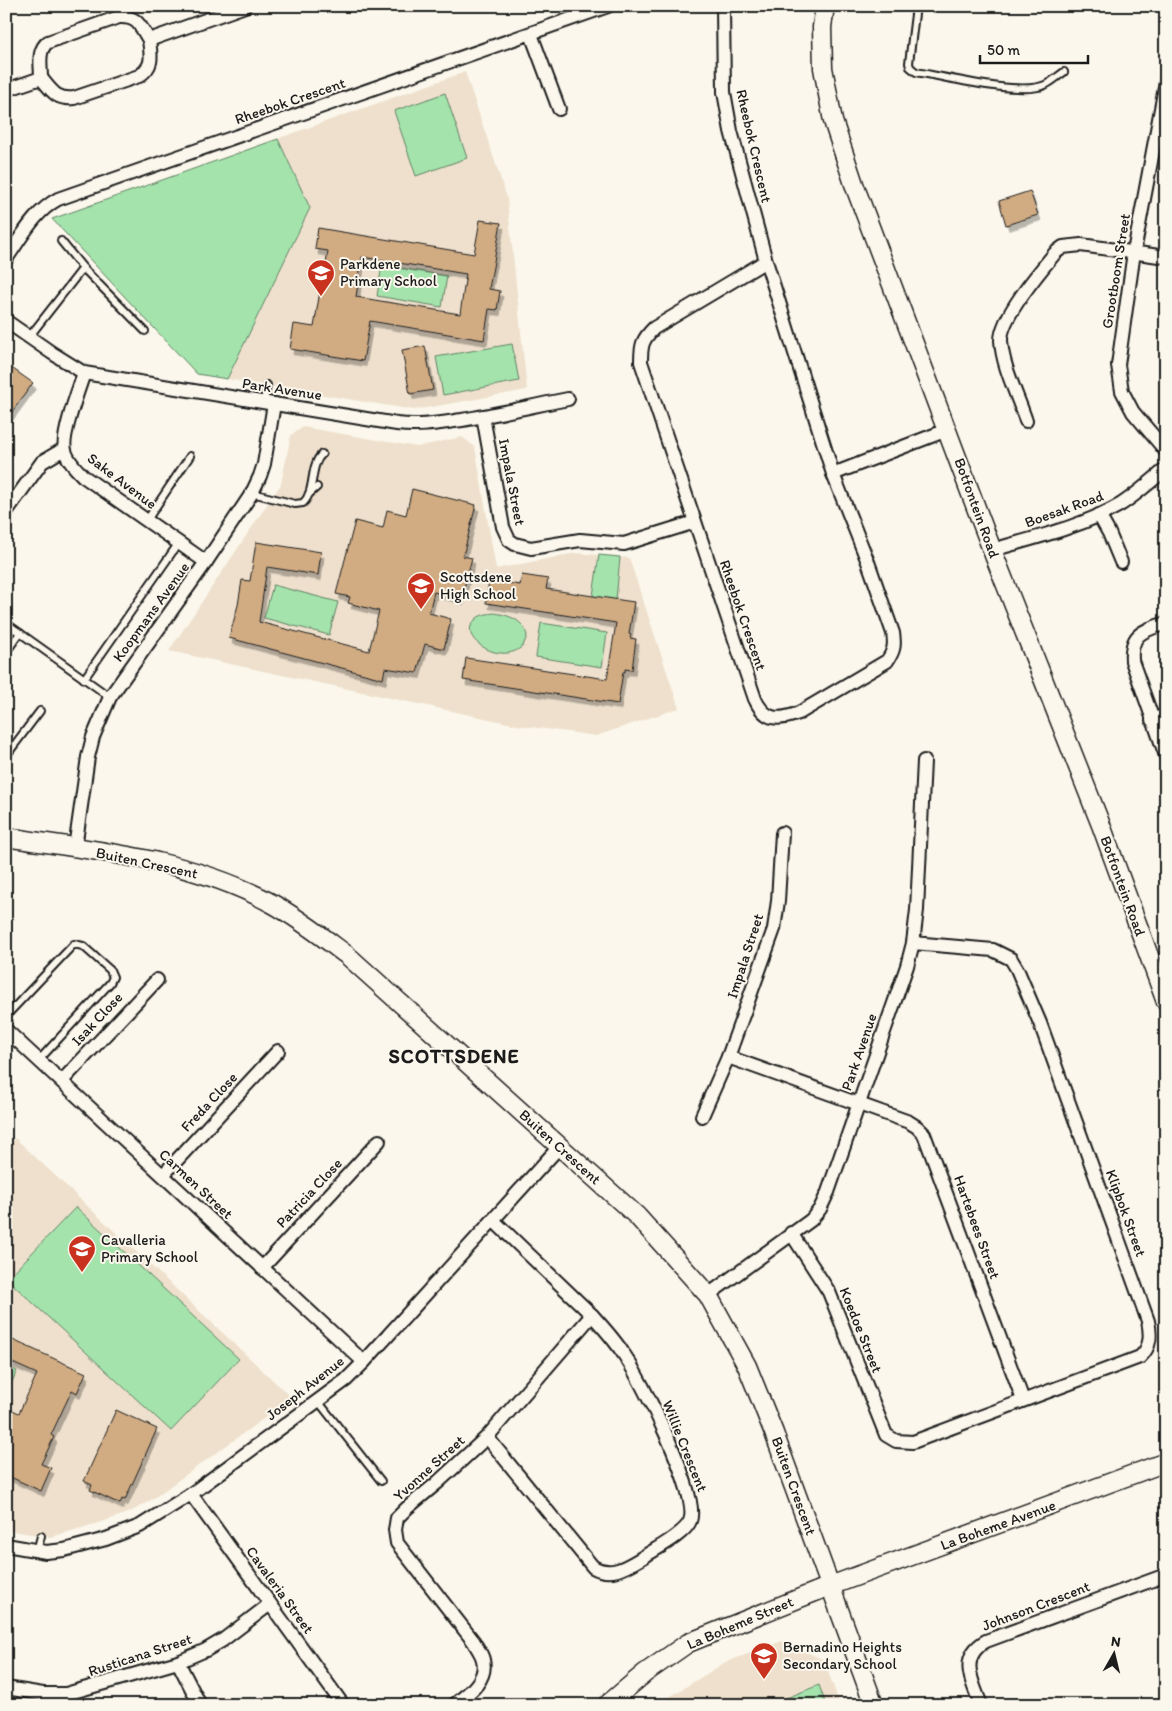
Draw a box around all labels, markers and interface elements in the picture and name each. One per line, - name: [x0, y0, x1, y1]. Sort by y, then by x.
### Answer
- scale bar: [980, 32, 1087, 64]
- text: 50 m: [987, 41, 1020, 59]
- street label: Rheebok Crescent: [232, 74, 348, 128]
- street label: Rheebok Crescent: [732, 88, 776, 205]
- street label: Grootboom Street: [1098, 212, 1134, 330]
- place label: Parkdene Primary School: [340, 255, 438, 290]
- school or university icon: Parkdene Primary School: [306, 258, 336, 297]
- street label: Park Avenue: [241, 374, 323, 404]
- street label: Impala Street: [495, 437, 529, 527]
- street label: Sake Avenue: [84, 449, 160, 513]
- street label: Botfontein Road: [951, 455, 1003, 561]
- street label: Boesak Road: [1022, 486, 1106, 532]
- street label: Rheebok Crescent: [716, 557, 770, 673]
- street label: Koopmans Avenue: [109, 559, 193, 665]
- place label: Scottsdene High School: [440, 568, 517, 603]
- school or university icon: Scottsdene High School: [406, 571, 436, 610]
- street label: Botfontein Road: [1097, 833, 1149, 939]
- street label: Buiten Crescent: [94, 843, 200, 883]
- street label: Impala Street: [723, 911, 767, 1001]
- street label: Isak Close: [68, 989, 126, 1049]
- street label: Park Avenue: [837, 1011, 881, 1093]
- district label: SCOTTSDENE: [389, 1044, 519, 1068]
- street label: Freda Close: [177, 1069, 241, 1135]
- street label: Buiten Crescent: [515, 1106, 605, 1189]
- street label: Carmen Street: [155, 1145, 237, 1223]
- street label: Patricia Close: [272, 1155, 346, 1231]
- street label: Klipbok Street: [1102, 1167, 1150, 1259]
- street label: Hartebees Street: [950, 1173, 1004, 1282]
- place label: Cavalleria Primary School: [101, 1231, 199, 1266]
- school or university icon: Cavalleria Primary School: [67, 1234, 97, 1273]
- street label: Koedoe Street: [836, 1285, 886, 1376]
- street label: Joseph Avenue: [262, 1352, 348, 1424]
- street label: Willie Crescent: [658, 1398, 712, 1495]
- street label: Yvonne Street: [390, 1431, 469, 1505]
- street label: Buiten Crescent: [768, 1434, 820, 1538]
- street label: La Boheme Avenue: [938, 1496, 1058, 1554]
- street label: Cavaleria Street: [242, 1543, 318, 1637]
- street label: Johnson Crescent: [980, 1577, 1093, 1635]
- street label: La Boheme Street: [684, 1592, 796, 1654]
- north arrow: [1090, 1628, 1140, 1678]
- street label: Rusticana Street: [86, 1630, 194, 1680]
- text: N: [1110, 1633, 1122, 1651]
- place label: Bernadino Heights Secondary School: [783, 1638, 902, 1673]
- school or university icon: Bernadino Heights Secondary School: [749, 1641, 779, 1680]

